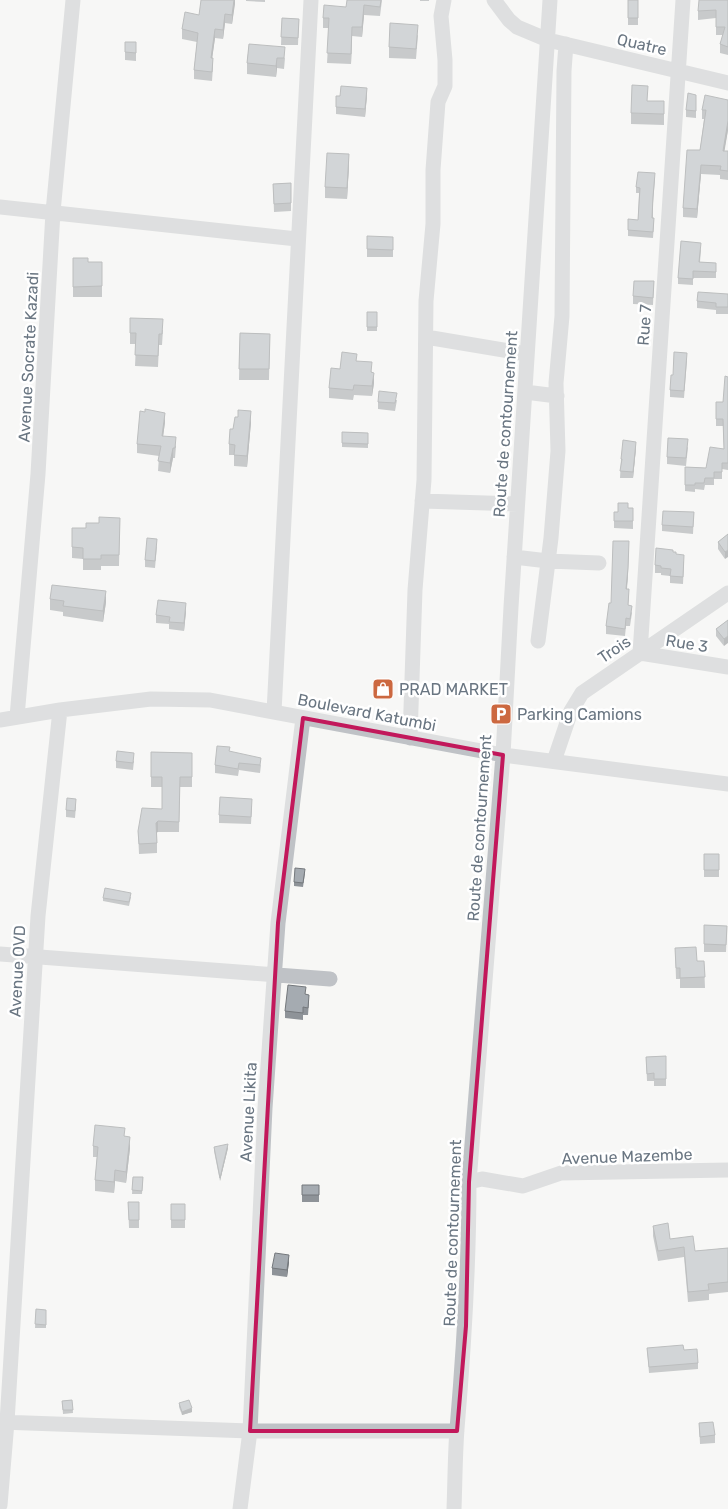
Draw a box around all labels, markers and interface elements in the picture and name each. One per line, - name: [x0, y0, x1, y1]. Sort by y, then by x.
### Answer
- street label: Quatre: [615, 30, 669, 59]
- street label: Avenue Socrate Kazadi: [15, 271, 42, 443]
- street label: Rue 7: [634, 304, 655, 346]
- street label: Route de contournement: [489, 330, 522, 518]
- street label: Rue 3: [664, 631, 709, 656]
- street label: Trois: [594, 632, 634, 667]
- shop icon: PRAD MARKET: [371, 677, 395, 701]
- place label: PRAD MARKET: [399, 680, 508, 699]
- street label: Boulevard Katumbi: [296, 690, 438, 735]
- parking icon: Parking Camions: [489, 702, 513, 726]
- place label: Parking Camions: [517, 705, 642, 724]
- street label: Route de contournement: [463, 734, 496, 922]
- street label: Avenue OVD: [6, 925, 29, 1017]
- street label: Avenue Likita: [236, 1062, 261, 1162]
- street label: Route de contournement: [440, 1139, 465, 1327]
- street label: Avenue Mazembe: [561, 1145, 693, 1168]

